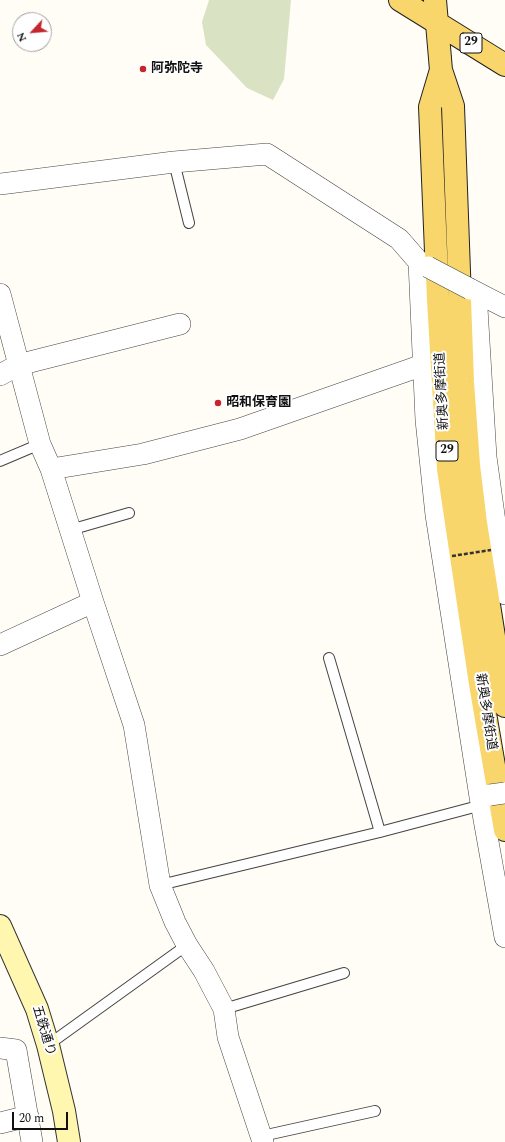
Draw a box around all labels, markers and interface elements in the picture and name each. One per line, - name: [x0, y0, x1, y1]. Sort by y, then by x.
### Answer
- north arrow: [12, 12, 52, 52]
- text: N: [12, 29, 31, 45]
- road number: 29: [460, 33, 482, 53]
- place label: 阿弥陀寺: [151, 61, 203, 77]
- marker: 阿弥陀寺: [138, 64, 148, 74]
- street label: 新奥多摩街道: [433, 352, 453, 430]
- place label: 昭和保育園: [226, 395, 291, 411]
- marker: 昭和保育園: [213, 398, 223, 408]
- road number: 29: [436, 441, 458, 461]
- street label: 新奥多摩街道: [471, 672, 499, 752]
- street label: 五鉄通り: [28, 1004, 58, 1058]
- scale bar: [14, 1104, 70, 1130]
- text: 20 m: [19, 1109, 44, 1128]

